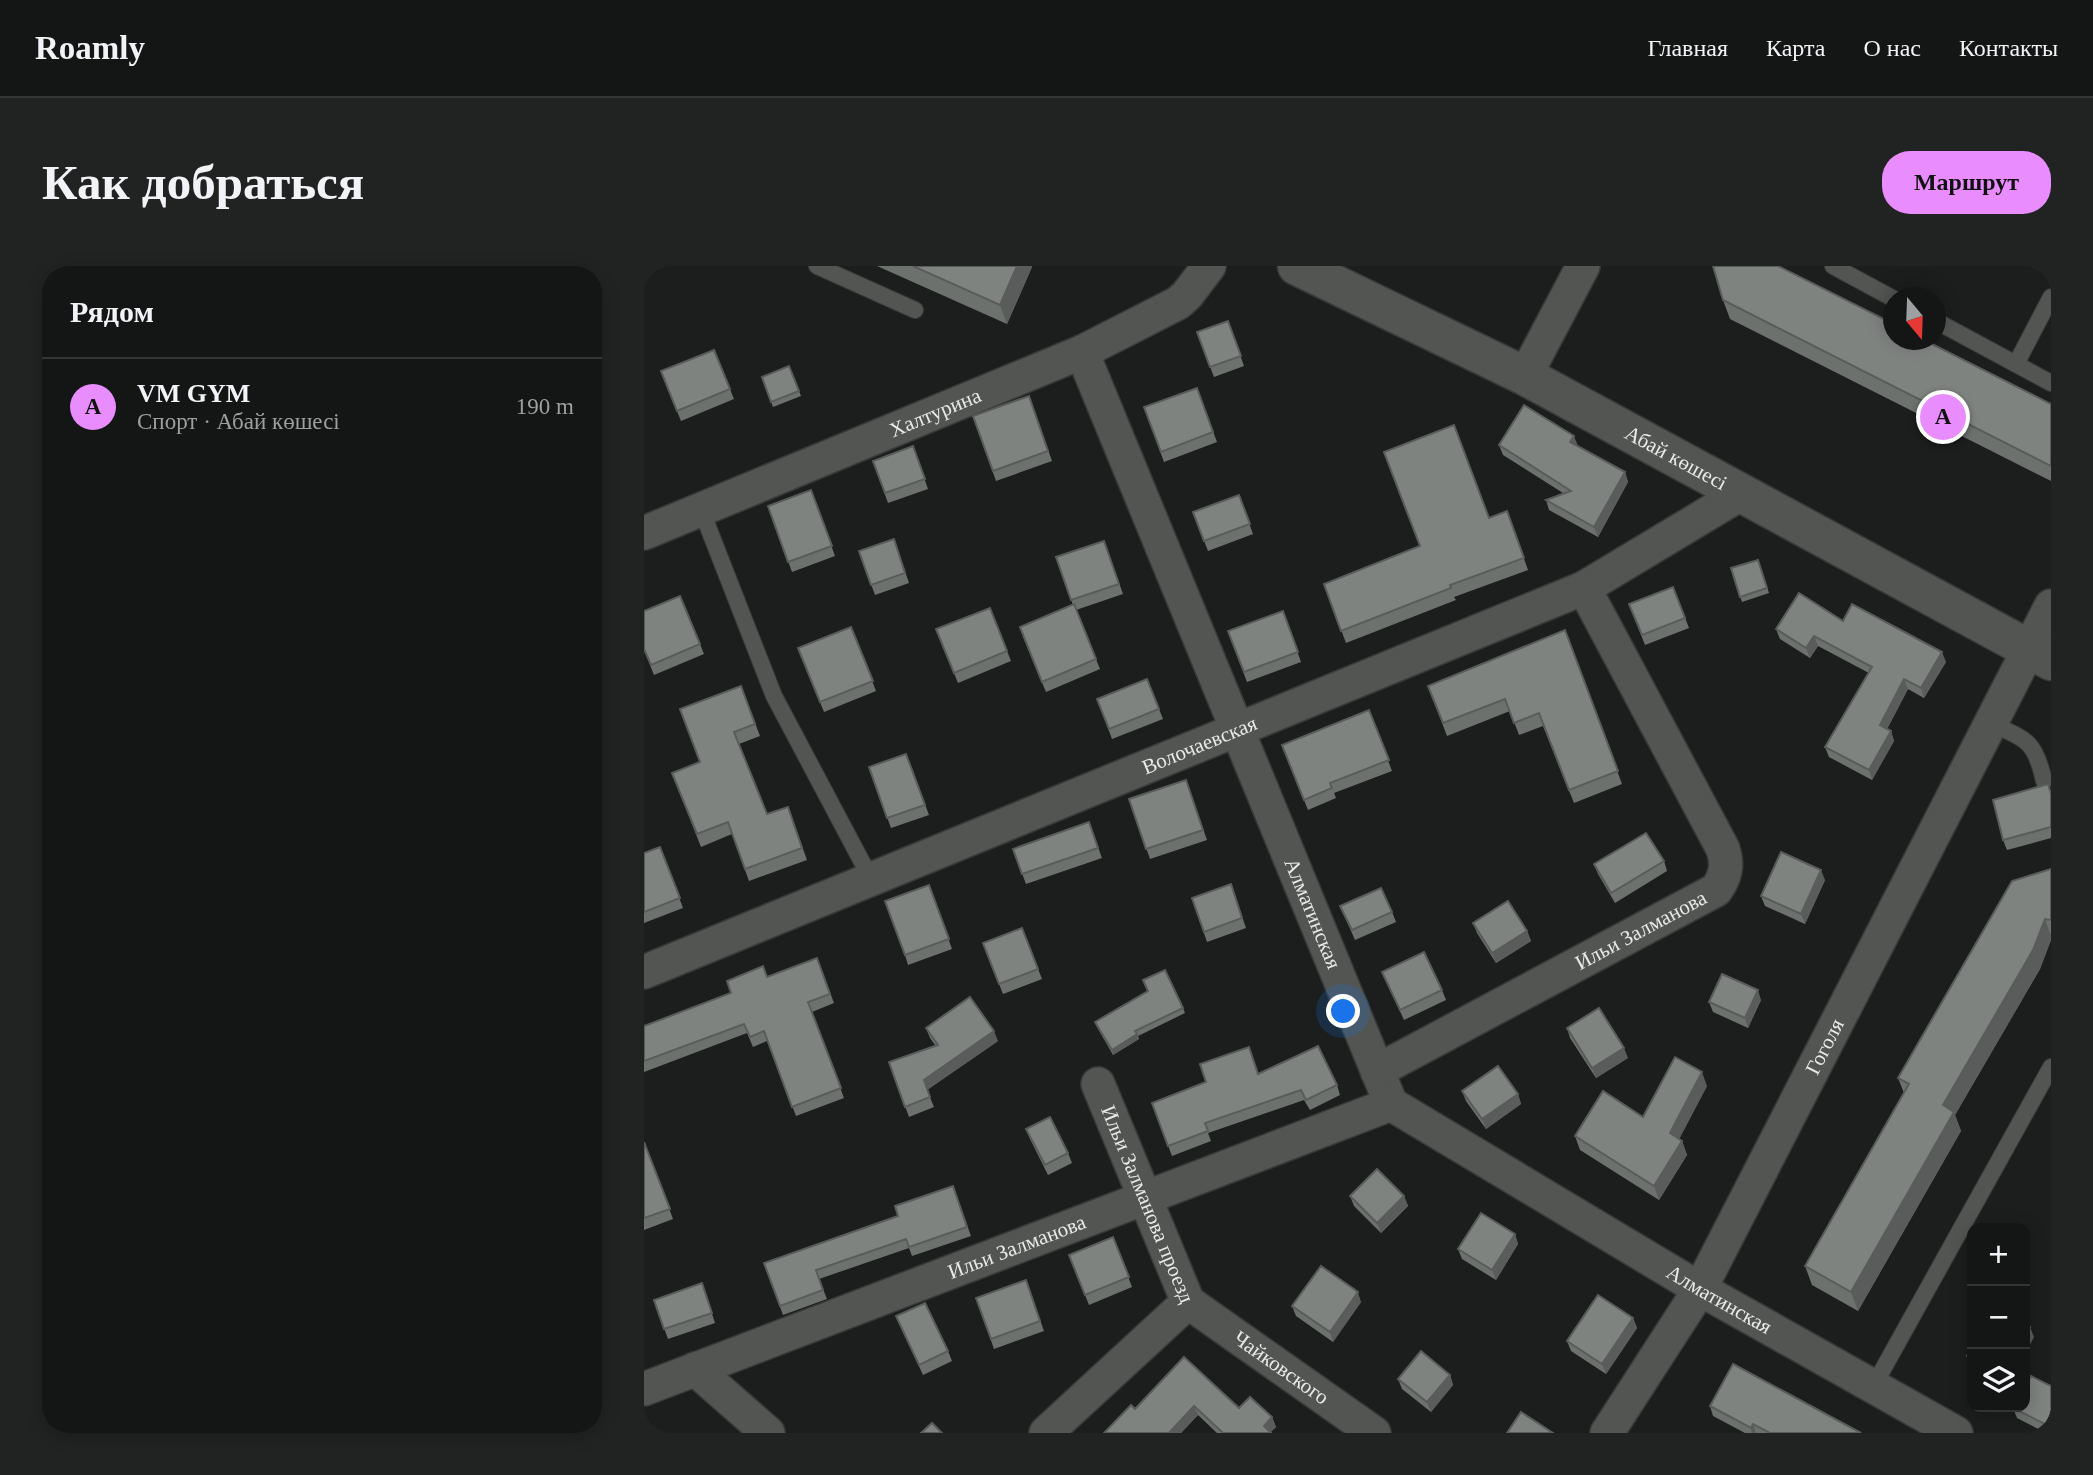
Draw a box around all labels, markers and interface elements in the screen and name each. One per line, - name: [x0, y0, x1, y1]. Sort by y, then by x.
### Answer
- text: Roamly: [35, 30, 145, 66]
- text: Главная: [1647, 35, 1728, 61]
- text: Карта: [1766, 35, 1825, 61]
- text: О нас: [1863, 35, 1921, 61]
- text: Контакты: [1959, 35, 2058, 61]
- button: Маршрут: [1882, 151, 2051, 214]
- text: Как добраться: [42, 155, 364, 210]
- north arrow: [1883, 287, 1946, 350]
- text: Рядом: [70, 295, 154, 328]
- text: VM GYM: [137, 379, 250, 408]
- street label: Халтурина: [886, 383, 985, 442]
- pin: A: [1920, 391, 1966, 443]
- text: A: [85, 394, 101, 419]
- text: 190 m: [516, 394, 574, 419]
- text: Спорт · Абай көшесі: [137, 409, 340, 434]
- street label: Абай көшесі: [1621, 421, 1731, 495]
- street label: Волочаевская: [1138, 711, 1261, 779]
- street label: Алматинская: [1279, 855, 1346, 973]
- street label: Ильи Залманова: [1571, 885, 1711, 975]
- your location: [1326, 994, 1360, 1028]
- street label: Гоголя: [1800, 1014, 1849, 1078]
- street label: Ильи Залманова проезд: [1096, 1102, 1199, 1307]
- street label: Ильи Залманова: [945, 1209, 1090, 1284]
- map controls: [1967, 1223, 2030, 1412]
- button: +: [1967, 1223, 2030, 1286]
- street label: Алматинская: [1662, 1260, 1776, 1339]
- button: −: [1967, 1286, 2030, 1349]
- street label: Чайковского: [1229, 1326, 1334, 1409]
- button: layers: [1967, 1349, 2030, 1412]

